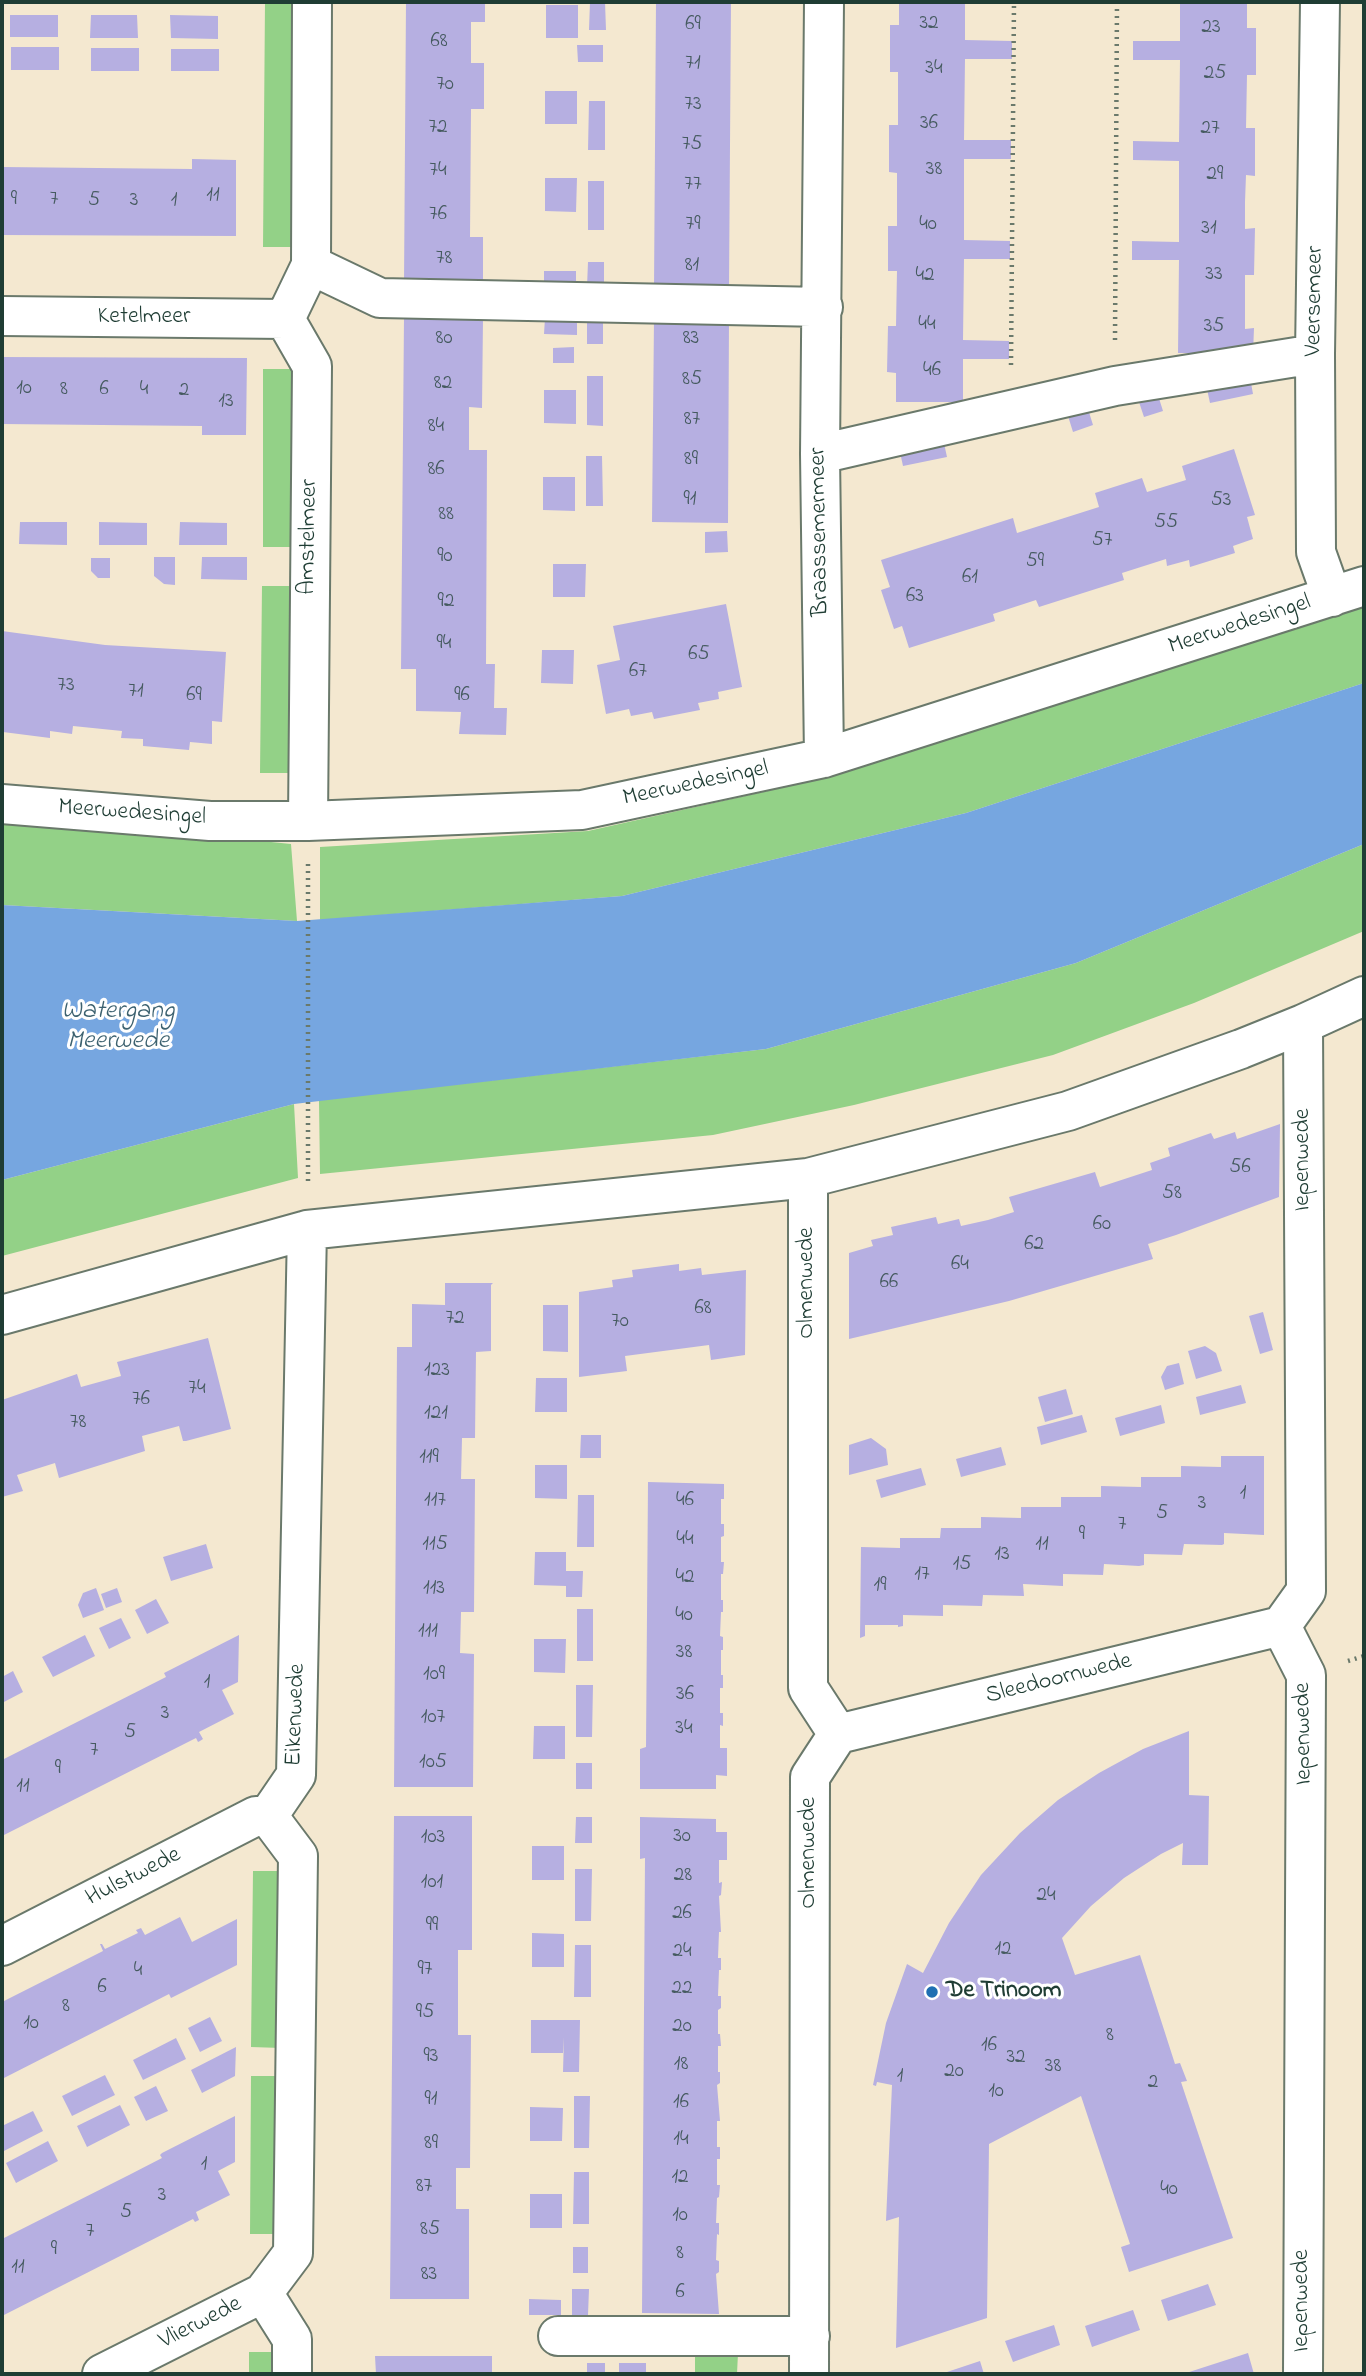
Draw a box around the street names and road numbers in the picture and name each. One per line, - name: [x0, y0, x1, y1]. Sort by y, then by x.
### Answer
- street label: Veersemeer: [1301, 245, 1331, 357]
- street label: Ketelmeer: [98, 304, 190, 332]
- street label: Braassemermeer: [805, 447, 837, 617]
- street label: Amstelmeer: [295, 479, 325, 595]
- street label: Meerwedesingel: [1165, 589, 1315, 663]
- street label: Meerwedesingel: [621, 756, 771, 814]
- street label: Meerwedesingel: [57, 794, 207, 834]
- street label: Iepenwede: [1290, 1109, 1318, 1211]
- street label: Olmenwede: [794, 1227, 822, 1339]
- street label: Sleedoornwede: [983, 1648, 1135, 1712]
- street label: Eikenwede: [281, 1663, 313, 1767]
- street label: Iepenwede: [1290, 1682, 1320, 1786]
- street label: Olmenwede: [796, 1797, 824, 1909]
- street label: Hulstwede: [82, 1842, 186, 1914]
- street label: Iepenwede: [1289, 2250, 1317, 2352]
- street label: Vlierwede: [155, 2291, 247, 2357]

